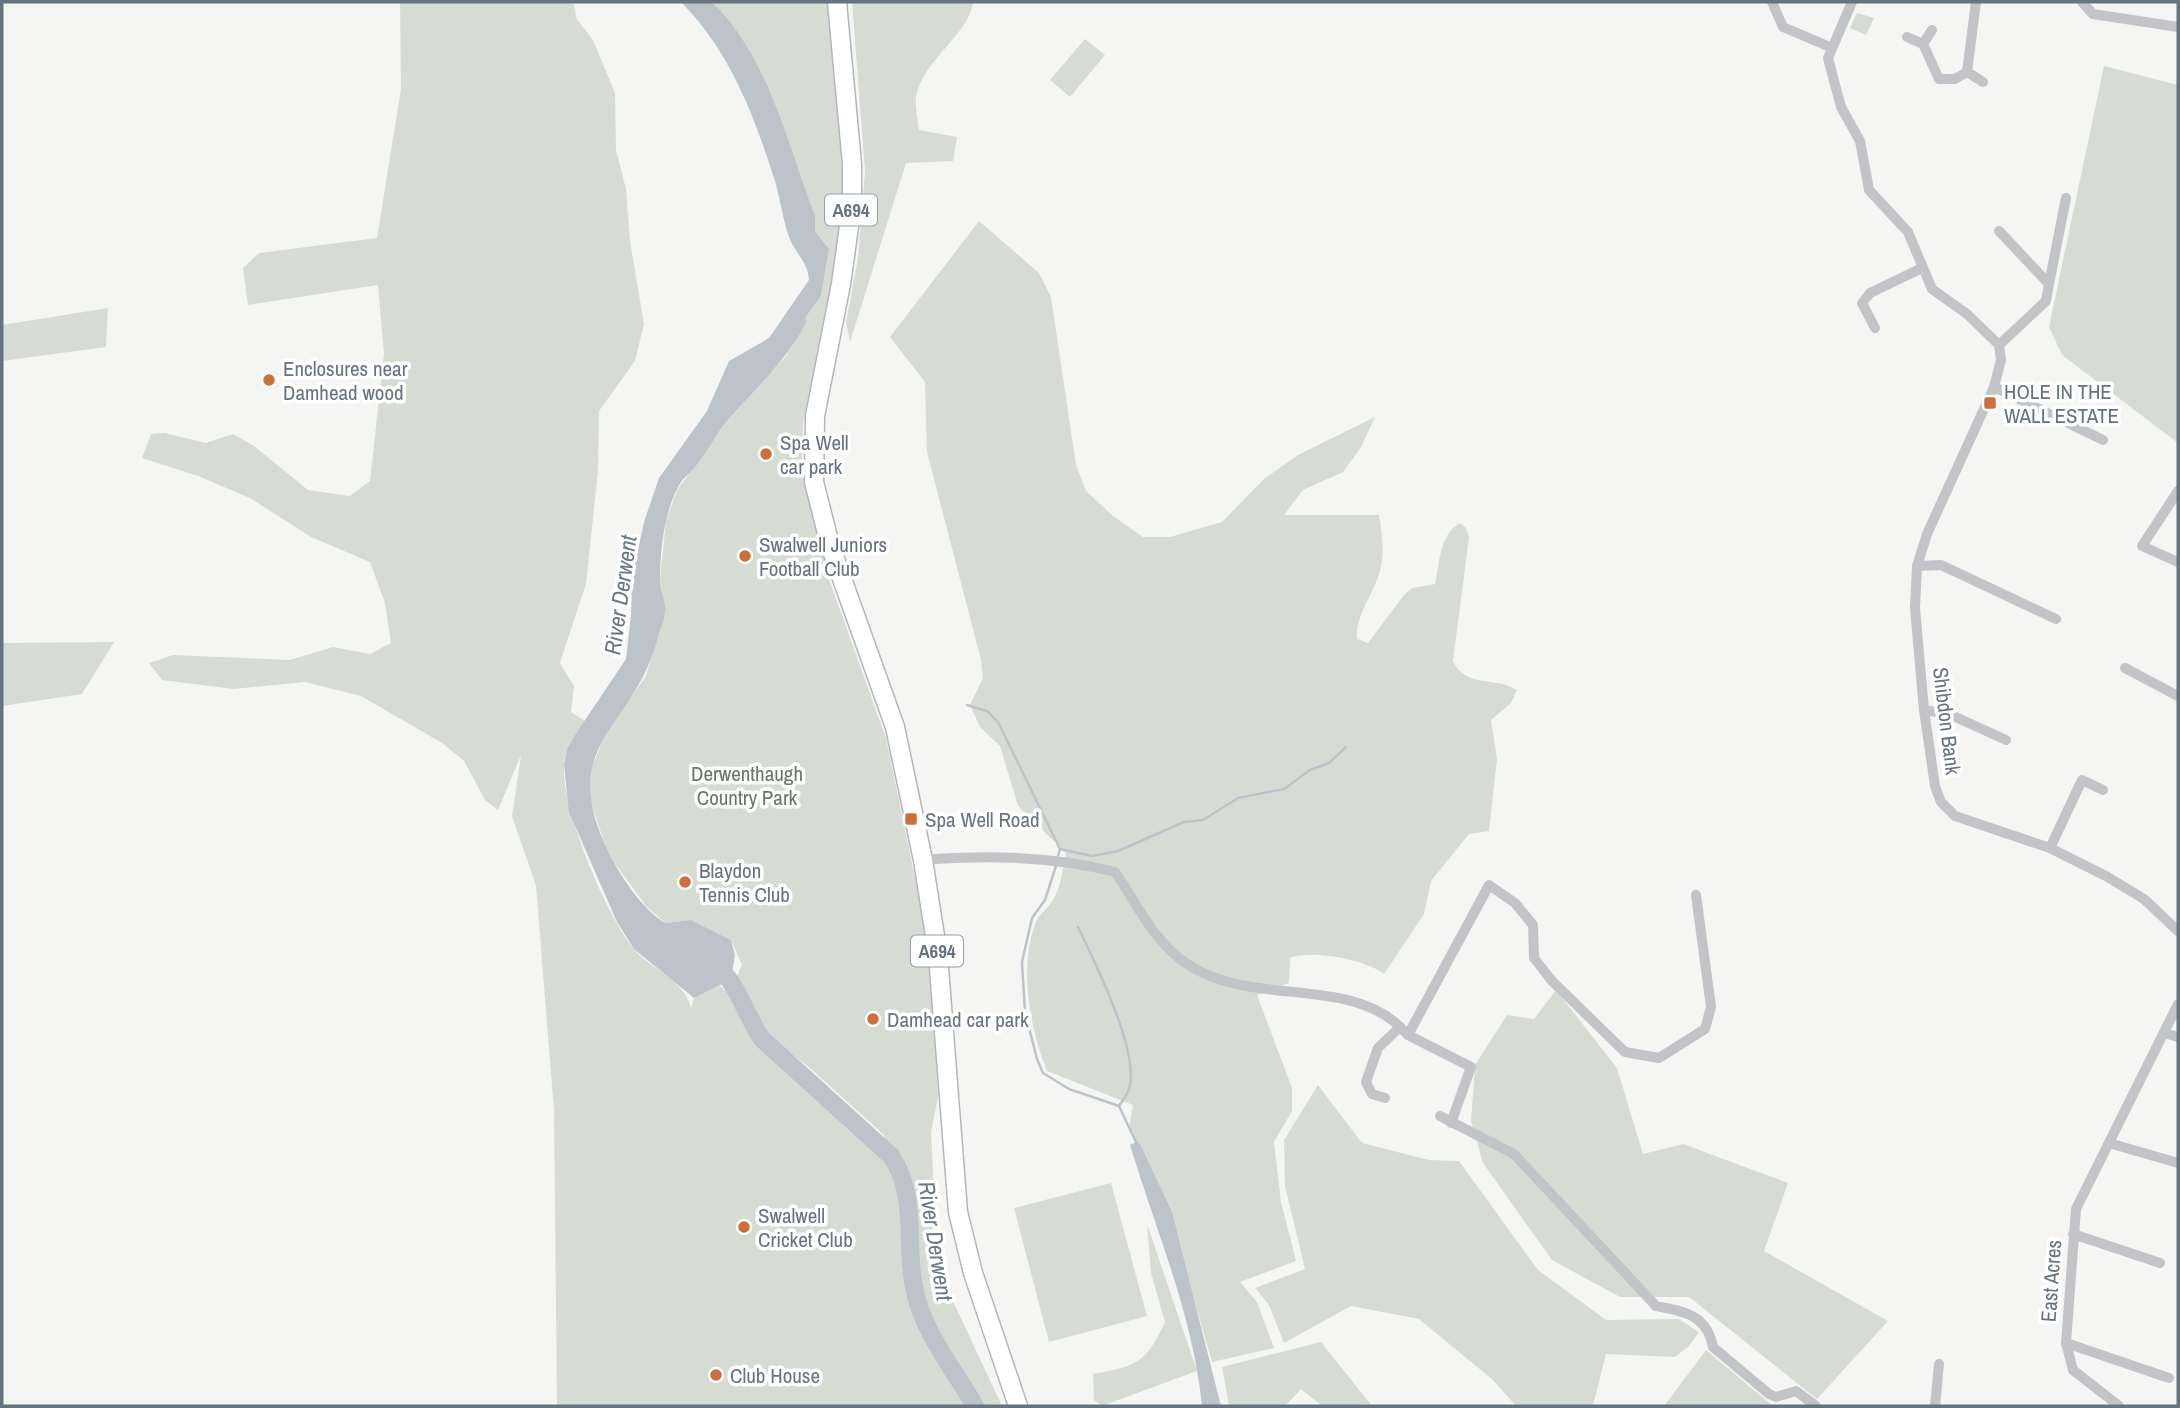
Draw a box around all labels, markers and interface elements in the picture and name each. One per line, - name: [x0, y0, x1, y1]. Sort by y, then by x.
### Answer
- road number: A694: [825, 194, 877, 226]
- place label: Enclosures near Damhead wood: [283, 354, 408, 407]
- marker: Enclosures near Damhead wood: [261, 372, 277, 388]
- place label: HOLE IN THE WALL ESTATE: [2004, 377, 2119, 430]
- marker: HOLE IN THE WALL ESTATE: [1982, 395, 1998, 411]
- place label: Spa Well car park: [780, 428, 849, 481]
- marker: Spa Well car park: [758, 446, 774, 462]
- place label: Swalwell Juniors Football Club: [759, 530, 887, 583]
- water label: River Derwent: [596, 532, 644, 657]
- marker: Swalwell Juniors Football Club: [737, 548, 753, 564]
- street label: Shibdon Bank: [1926, 666, 1968, 777]
- park label: Derwenthaugh Country Park: [691, 759, 803, 812]
- place label: Spa Well Road: [925, 805, 1040, 834]
- marker: Spa Well Road: [903, 811, 919, 827]
- place label: Blaydon Tennis Club: [699, 856, 790, 909]
- marker: Blaydon Tennis Club: [677, 874, 693, 890]
- road number: A694: [911, 936, 963, 967]
- place label: Damhead car park: [887, 1005, 1029, 1034]
- marker: Damhead car park: [865, 1011, 881, 1027]
- water label: River Derwent: [911, 1179, 961, 1304]
- place label: Swalwell Cricket Club: [758, 1201, 853, 1254]
- marker: Swalwell Cricket Club: [736, 1219, 752, 1235]
- street label: East Acres: [2034, 1239, 2068, 1323]
- place label: Club House: [730, 1361, 820, 1390]
- marker: Club House: [708, 1367, 724, 1383]

